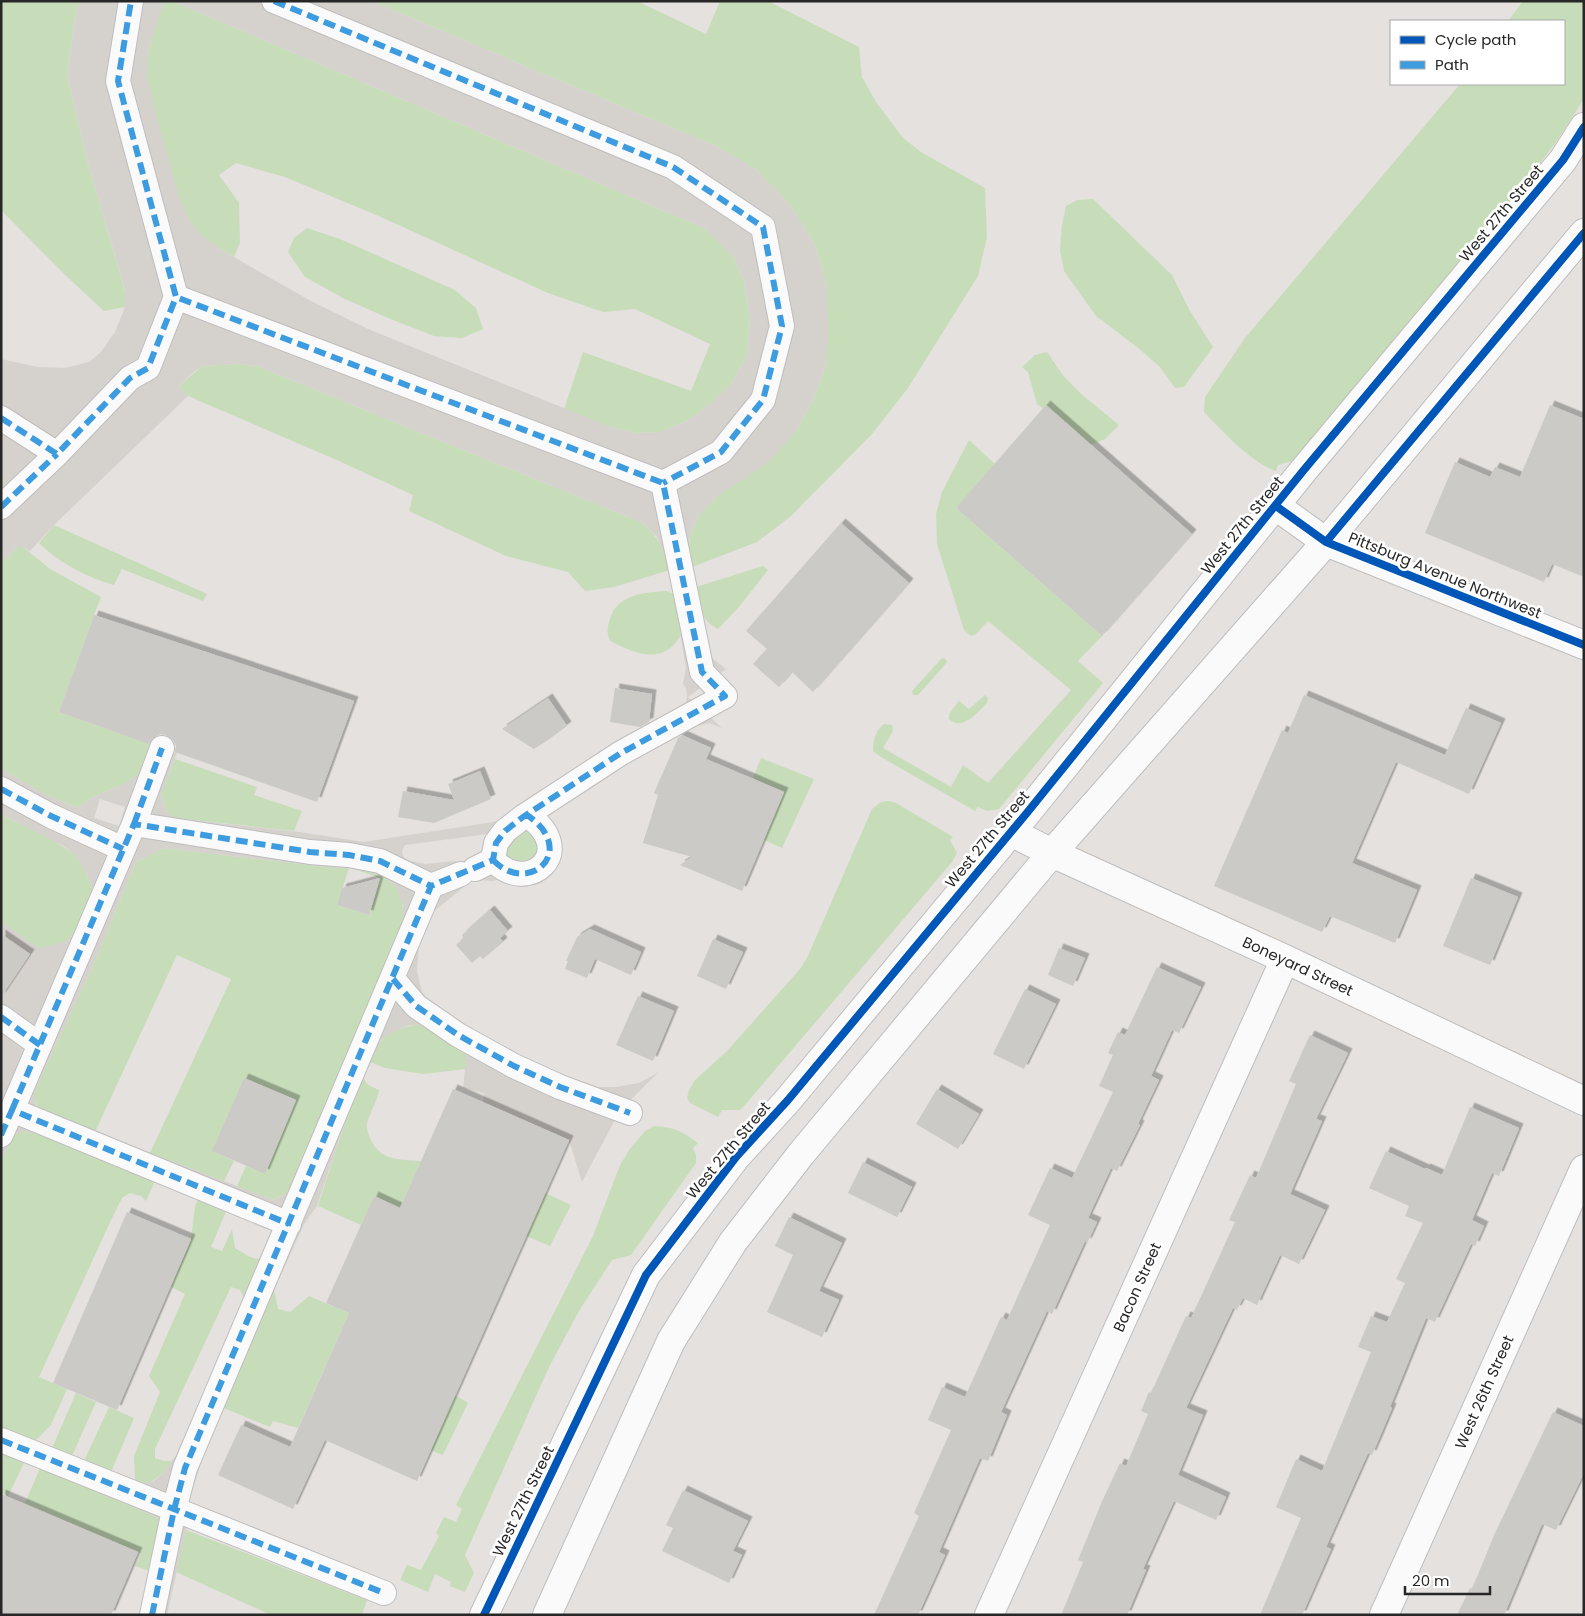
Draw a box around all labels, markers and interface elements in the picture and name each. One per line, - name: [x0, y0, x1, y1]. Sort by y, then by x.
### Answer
- legend: [1390, 20, 1565, 85]
- text: Cycle path: [1435, 29, 1516, 50]
- text: Path: [1435, 54, 1469, 75]
- street label: West 27th Street: [1454, 160, 1548, 266]
- street label: West 27th Street: [1196, 471, 1288, 579]
- street label: Pittsburg Avenue Northwest: [1345, 527, 1545, 623]
- street label: West 27th Street: [940, 786, 1034, 892]
- street label: Boneyard Street: [1239, 931, 1357, 1001]
- street label: West 27th Street: [681, 1097, 775, 1203]
- street label: Bacon Street: [1108, 1239, 1166, 1335]
- street label: West 26th Street: [1450, 1332, 1518, 1452]
- street label: West 27th Street: [487, 1442, 559, 1560]
- scale bar: [1405, 1564, 1490, 1596]
- text: 20 m: [1412, 1570, 1450, 1591]

